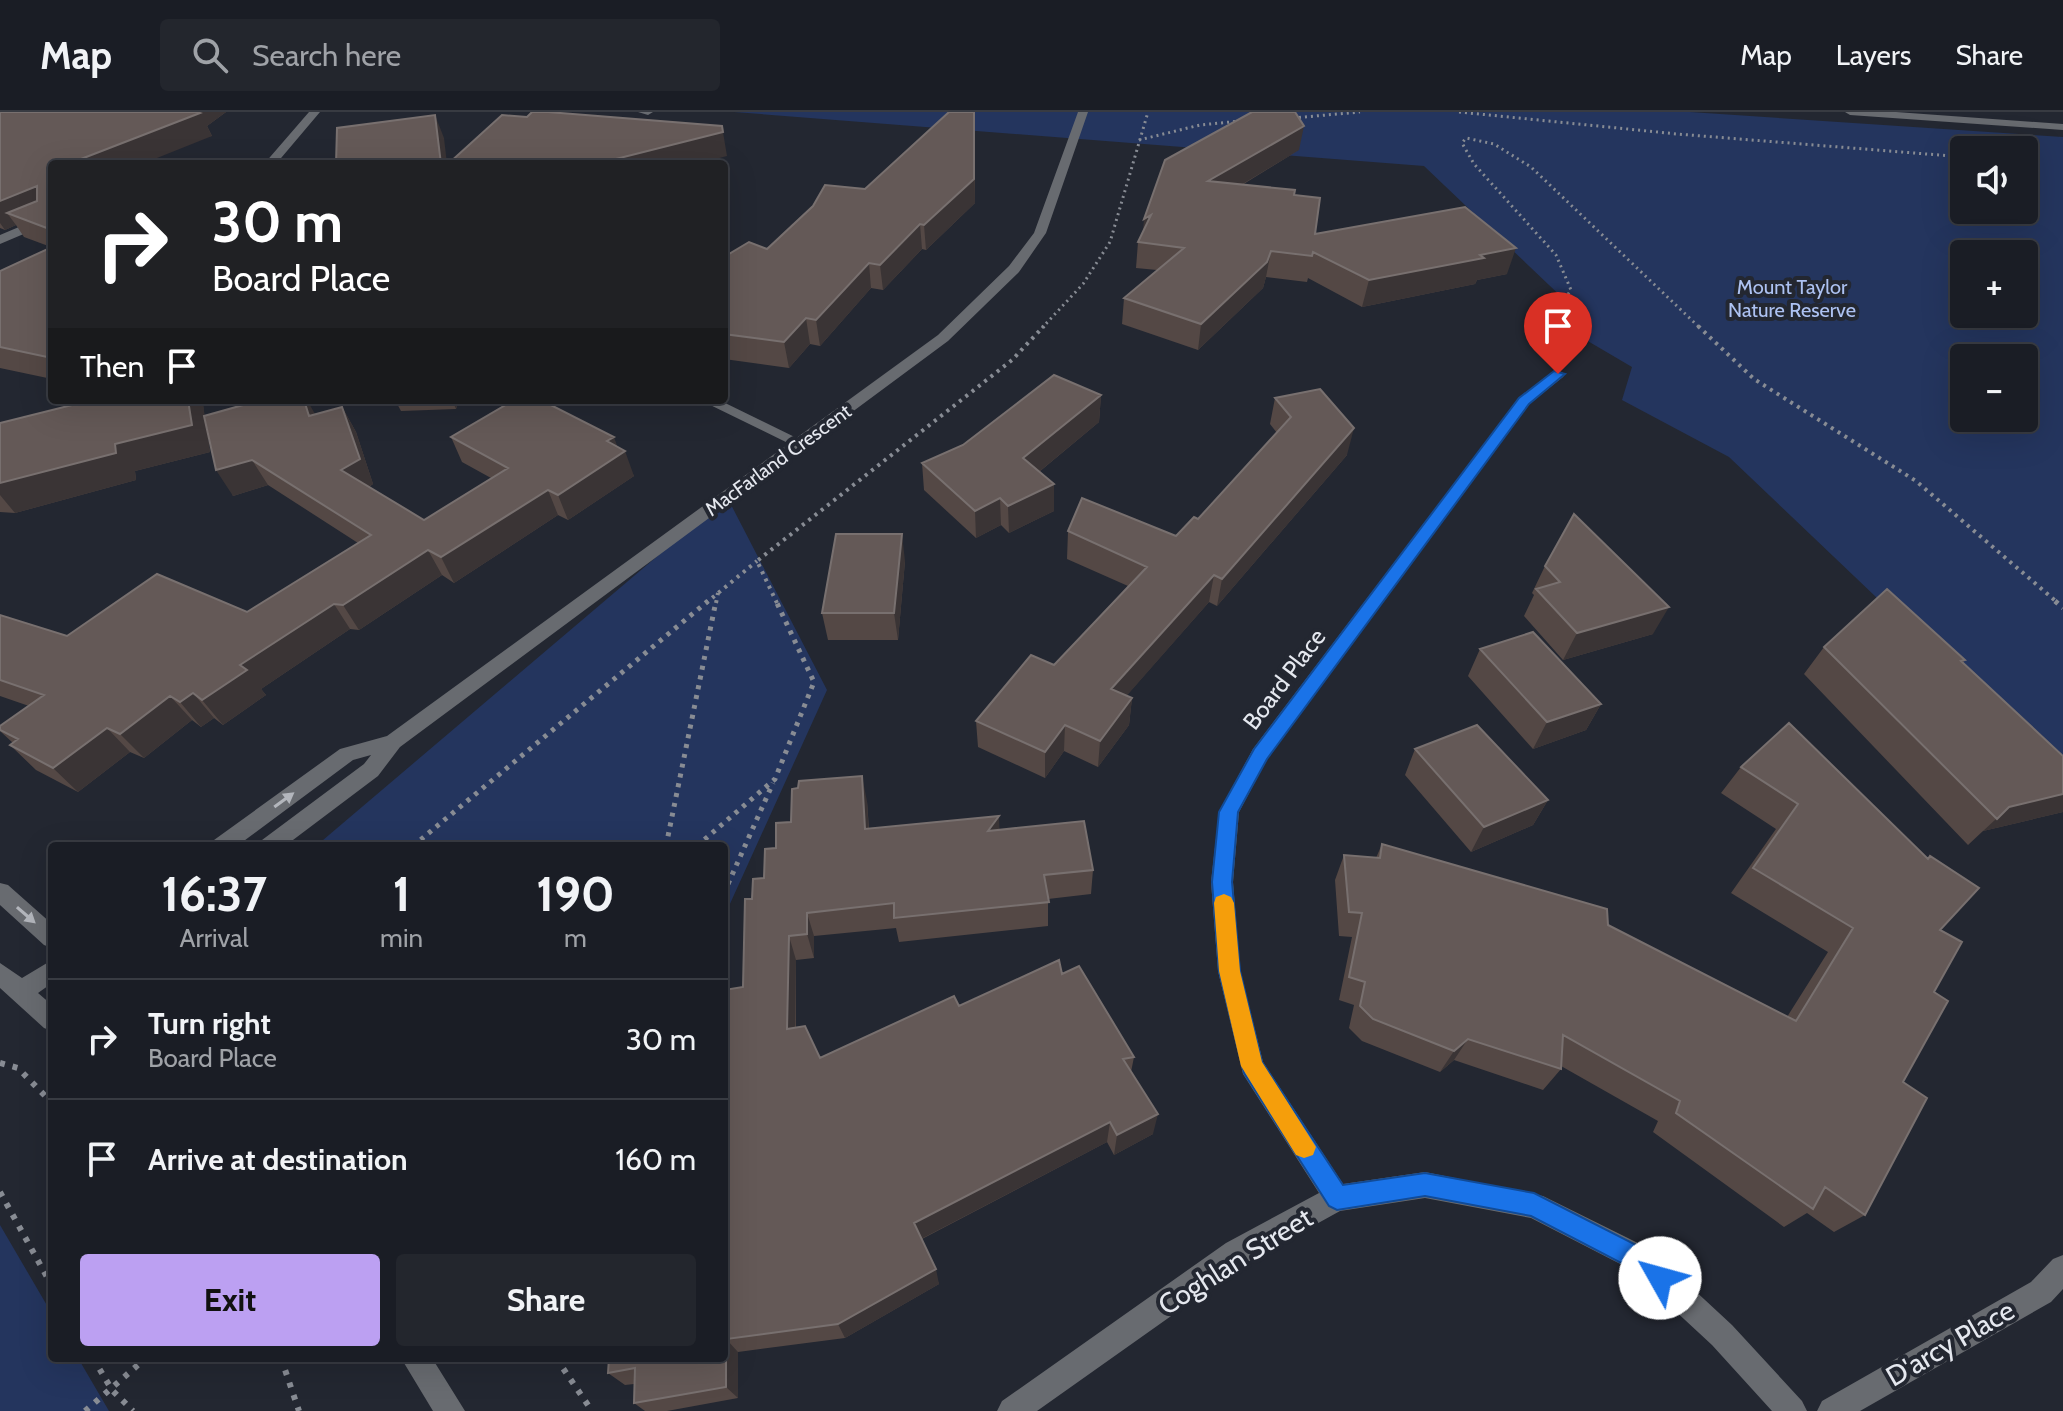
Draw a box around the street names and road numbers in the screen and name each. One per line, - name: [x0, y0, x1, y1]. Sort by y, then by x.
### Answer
- street label: MacFarland Crescent: [700, 399, 856, 521]
- street label: Board Place: [1237, 623, 1331, 735]
- street label: Coghlan Street: [1152, 1200, 1318, 1322]
- street label: D'arcy Place: [1880, 1293, 2020, 1393]

